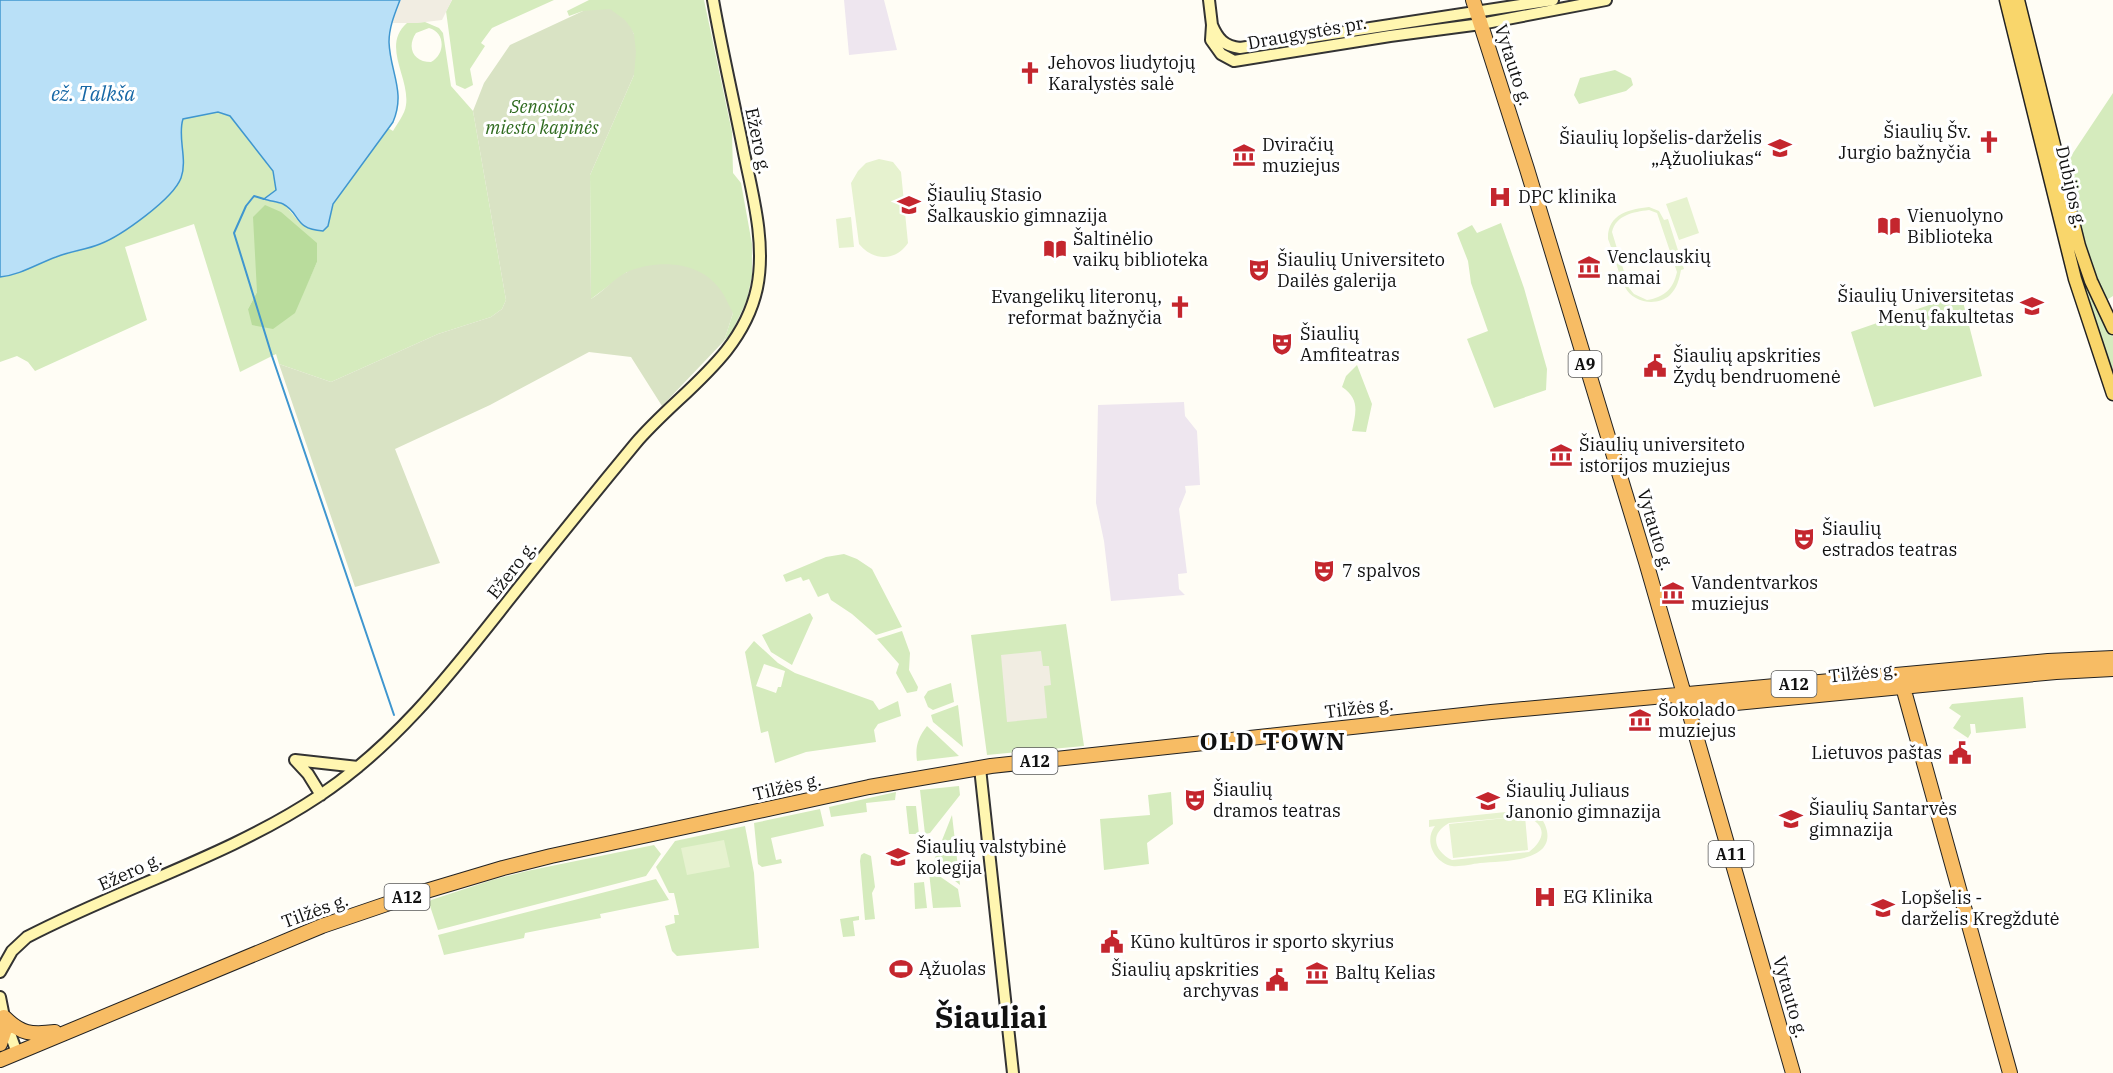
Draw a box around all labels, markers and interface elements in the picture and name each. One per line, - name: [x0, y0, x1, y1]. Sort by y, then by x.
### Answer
- street label: Draugystės pr.: [1246, 11, 1368, 54]
- street label: Vytauto g.: [1490, 21, 1537, 108]
- place label: Jehovos liudytojų Karalystės salė: [1048, 51, 1195, 95]
- church icon: Jehovos liudytojų Karalystės salė: [1017, 60, 1043, 86]
- water label: ež. Talkša: [51, 80, 135, 107]
- park label: Senosios miesto kapinės: [485, 95, 599, 139]
- street label: Ežero g.: [740, 106, 777, 176]
- place label: Šiaulių Šv. Jurgio bažnyčia: [1839, 119, 1971, 164]
- place label: Šiaulių lopšelis-darželis „Ąžuoliukas“: [1559, 125, 1762, 170]
- church icon: Šiaulių Šv. Jurgio bažnyčia: [1976, 129, 2002, 155]
- place label: Dviračių muziejus: [1262, 133, 1340, 177]
- school or university icon: Šiaulių lopšelis-darželis „Ąžuoliukas“: [1767, 135, 1793, 161]
- museum icon: Dviračių muziejus: [1231, 142, 1257, 168]
- street label: Dubijos g.: [2051, 144, 2092, 230]
- place label: Šiaulių Stasio Šalkauskio gimnazija: [927, 182, 1108, 227]
- hospital icon: DPC klinika: [1487, 184, 1513, 210]
- place label: DPC klinika: [1518, 185, 1617, 208]
- school or university icon: Šiaulių Stasio Šalkauskio gimnazija: [896, 192, 922, 218]
- place label: Vienuolyno Biblioteka: [1907, 204, 2003, 248]
- library icon: Vienuolyno Biblioteka: [1876, 213, 1902, 239]
- place label: Šaltinėlio vaikų biblioteka: [1073, 226, 1208, 271]
- library icon: Šaltinėlio vaikų biblioteka: [1042, 236, 1068, 262]
- place label: Venclauskių namai: [1607, 245, 1711, 289]
- place label: Šiaulių Universiteto Dailės galerija: [1277, 247, 1445, 292]
- museum icon: Venclauskių namai: [1576, 254, 1602, 280]
- theatre icon: Šiaulių Universiteto Dailės galerija: [1246, 257, 1272, 283]
- place label: Šiaulių Universitetas Menų fakultetas: [1838, 283, 2014, 328]
- place label: Evangelikų literonų, reformat bažnyčia: [991, 285, 1162, 329]
- school or university icon: Šiaulių Universitetas Menų fakultetas: [2019, 293, 2045, 319]
- church icon: Evangelikų literonų, reformat bažnyčia: [1167, 294, 1193, 320]
- place label: Šiaulių Amfiteatras: [1300, 321, 1400, 366]
- theatre icon: Šiaulių Amfiteatras: [1269, 331, 1295, 357]
- place label: Šiaulių apskrities Žydų bendruomenė: [1673, 343, 1841, 388]
- road number: A9: [1568, 351, 1602, 377]
- public building icon: Šiaulių apskrities Žydų bendruomenė: [1642, 353, 1668, 379]
- place label: Šiaulių universiteto istorijos muziejus: [1579, 432, 1745, 477]
- museum icon: Šiaulių universiteto istorijos muziejus: [1548, 442, 1574, 468]
- street label: Vytauto g.: [1632, 486, 1679, 573]
- place label: Šiaulių estrados teatras: [1822, 516, 1957, 561]
- theatre icon: Šiaulių estrados teatras: [1791, 526, 1817, 552]
- street label: Ežero g.: [482, 536, 541, 603]
- theatre icon: 7 spalvos: [1311, 558, 1337, 584]
- place label: 7 spalvos: [1342, 559, 1421, 582]
- place label: Vandentvarkos muziejus: [1691, 571, 1818, 615]
- museum icon: Vandentvarkos muziejus: [1660, 580, 1686, 606]
- street label: Tilžės g.: [1827, 657, 1899, 688]
- road number: A12: [1772, 671, 1816, 697]
- street label: Tilžės g.: [1323, 692, 1395, 723]
- place label: Šokolado muziejus: [1658, 697, 1736, 742]
- museum icon: Šokolado muziejus: [1627, 707, 1653, 733]
- district label: OLD TOWN: [1200, 725, 1346, 757]
- public building icon: Lietuvos paštas: [1947, 740, 1973, 766]
- place label: Lietuvos paštas: [1811, 741, 1942, 764]
- road number: A12: [1012, 748, 1058, 774]
- street label: Tilžės g.: [751, 768, 823, 806]
- place label: Šiaulių dramos teatras: [1213, 777, 1341, 822]
- place label: Šiaulių Juliaus Janonio gimnazija: [1506, 778, 1661, 823]
- theatre icon: Šiaulių dramos teatras: [1182, 787, 1208, 813]
- school or university icon: Šiaulių Juliaus Janonio gimnazija: [1475, 788, 1501, 814]
- place label: Šiaulių Santarvės gimnazija: [1809, 796, 1957, 841]
- school or university icon: Šiaulių Santarvės gimnazija: [1778, 806, 1804, 832]
- place label: Šiaulių valstybinė kolegija: [916, 834, 1066, 879]
- road number: A11: [1708, 841, 1754, 867]
- school or university icon: Šiaulių valstybinė kolegija: [885, 844, 911, 870]
- street label: Ežero g.: [94, 847, 165, 896]
- road number: A12: [384, 884, 430, 910]
- hospital icon: EG Klinika: [1532, 884, 1558, 910]
- place label: EG Klinika: [1563, 885, 1653, 908]
- place label: Lopšelis - darželis Kregždutė: [1901, 886, 2059, 930]
- street label: Tilžės g.: [278, 888, 351, 933]
- school or university icon: Lopšelis - darželis Kregždutė: [1870, 895, 1896, 921]
- public building icon: Kūno kultūros ir sporto skyrius: [1099, 929, 1125, 955]
- place label: Kūno kultūros ir sporto skyrius: [1130, 930, 1394, 953]
- street label: Vytauto g.: [1768, 953, 1813, 1040]
- sports icon: Ąžuolas: [888, 956, 914, 982]
- place label: Ąžuolas: [919, 957, 986, 980]
- place label: Šiaulių apskrities archyvas: [1111, 957, 1259, 1002]
- museum icon: Baltų Kelias: [1304, 960, 1330, 986]
- place label: Baltų Kelias: [1335, 961, 1436, 984]
- public building icon: Šiaulių apskrities archyvas: [1264, 967, 1290, 993]
- district label: Šiauliai: [935, 997, 1047, 1036]

